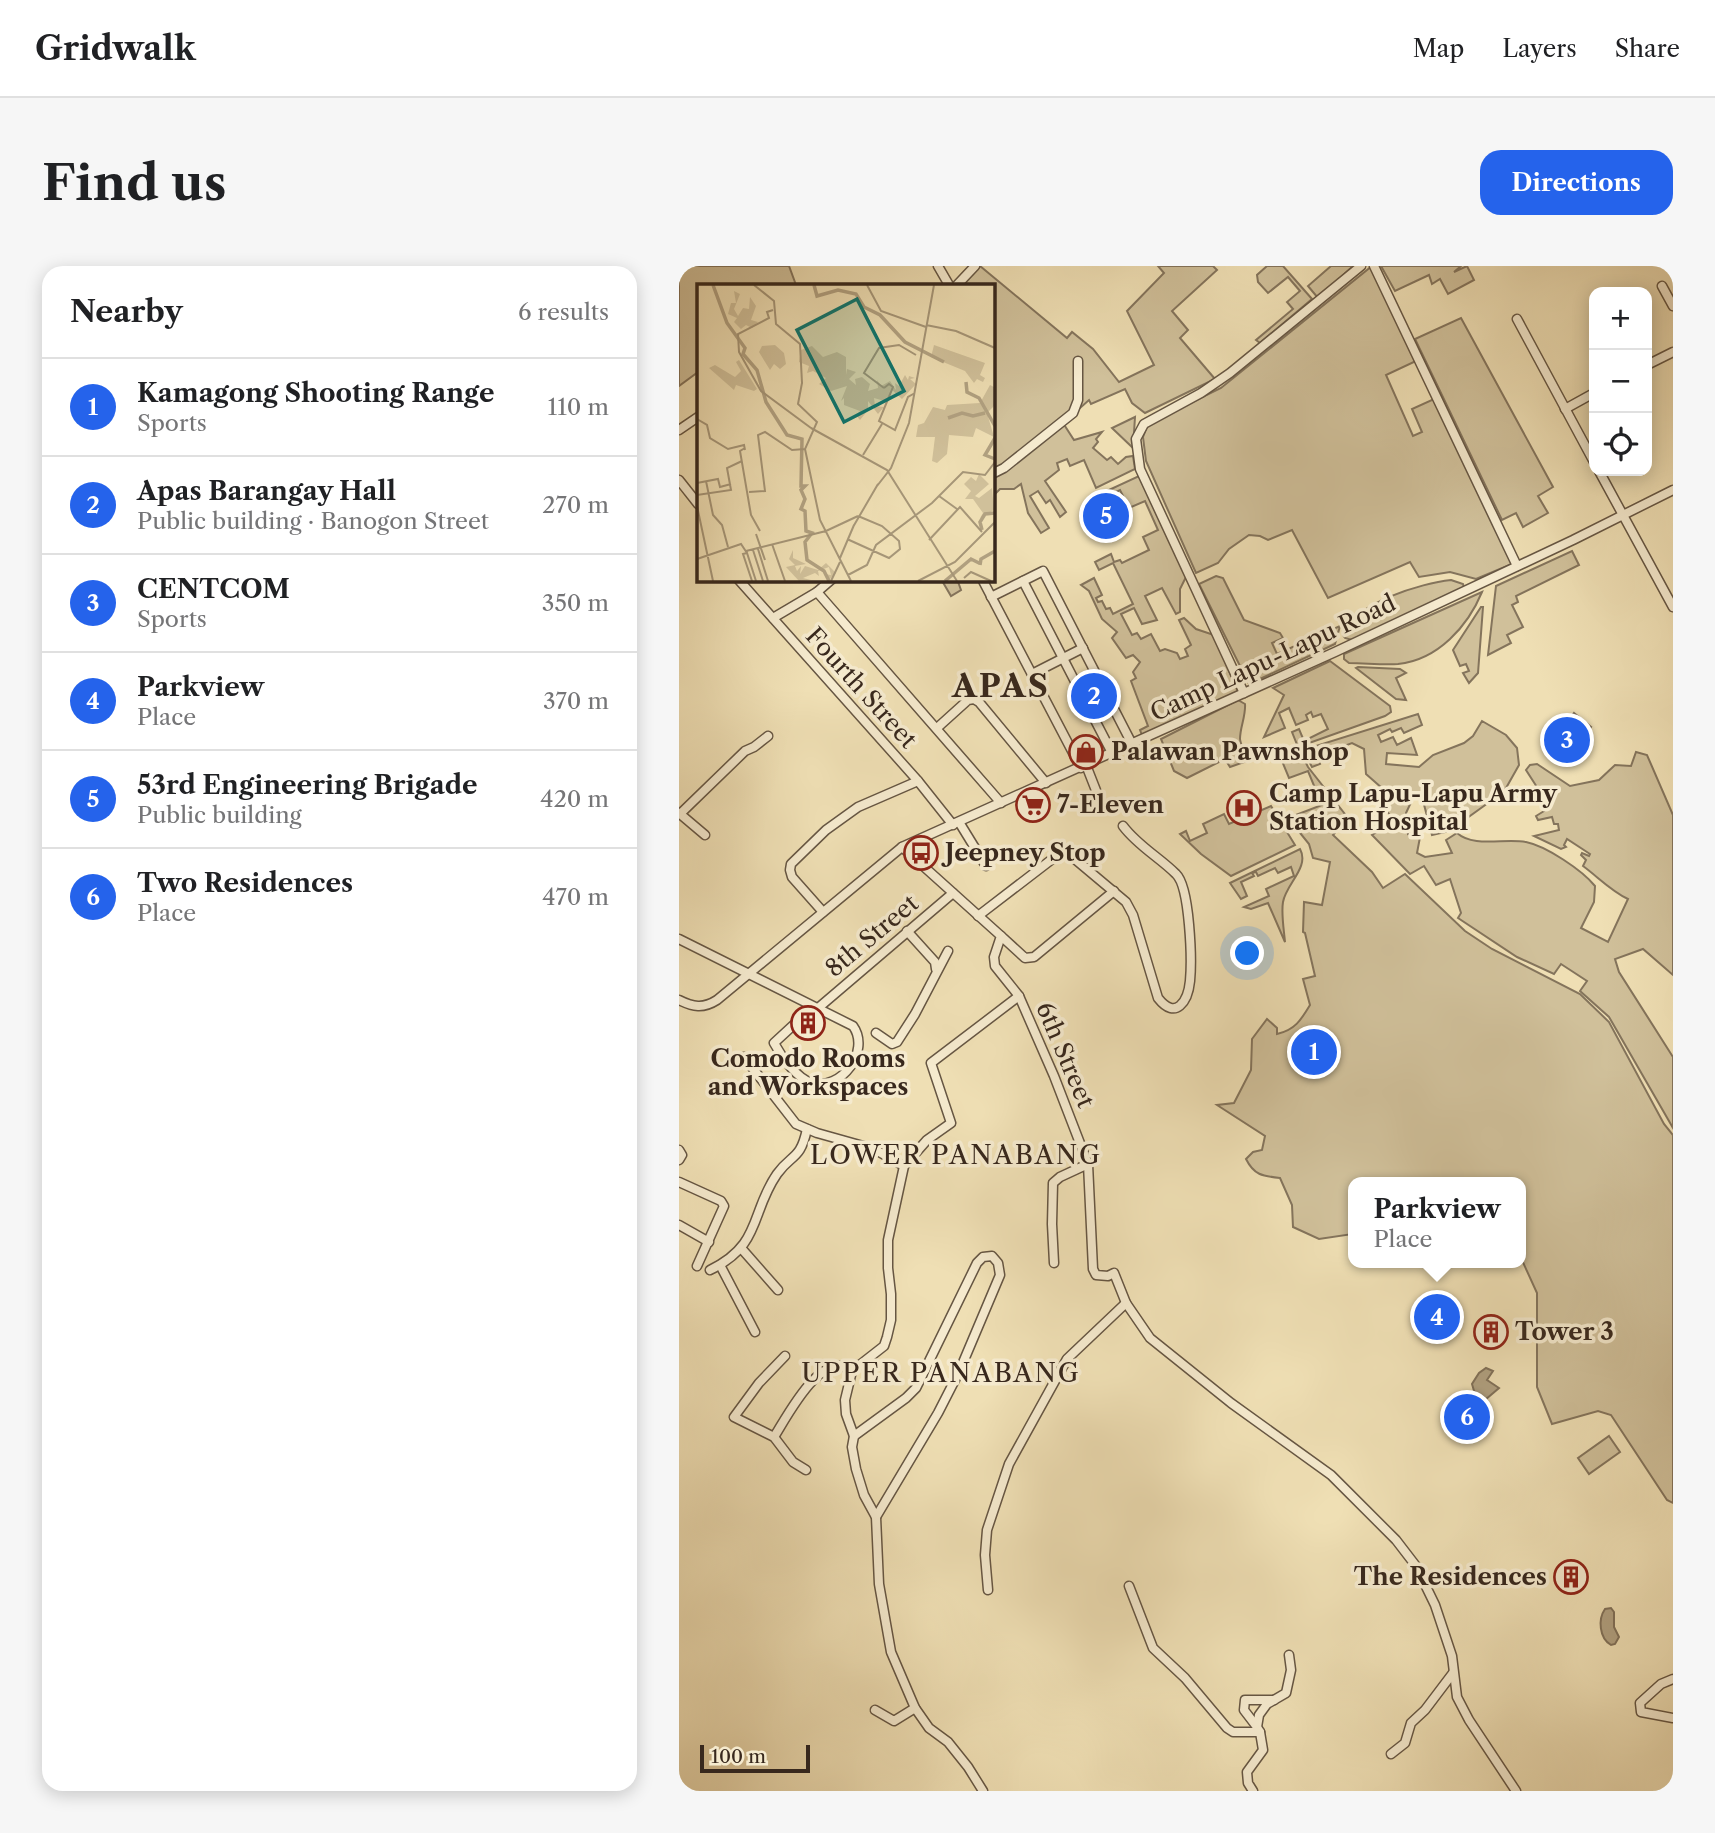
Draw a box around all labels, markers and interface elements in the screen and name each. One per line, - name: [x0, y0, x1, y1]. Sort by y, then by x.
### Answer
- text: Gridwalk: [35, 28, 196, 69]
- text: Map: [1413, 34, 1464, 63]
- text: Layers: [1502, 34, 1577, 63]
- text: Share: [1615, 34, 1680, 63]
- button: Directions: [1480, 150, 1673, 215]
- text: Find us: [42, 152, 226, 213]
- inset map: [697, 284, 994, 581]
- map controls: [1589, 287, 1652, 476]
- button: +: [1589, 287, 1652, 350]
- text: Nearby: [70, 293, 183, 330]
- text: 6 results: [518, 298, 609, 326]
- button: −: [1589, 350, 1652, 413]
- text: Kamagong Shooting Range: [137, 377, 494, 409]
- text: 1: [88, 393, 98, 421]
- text: 110 m: [548, 393, 609, 421]
- text: Sports: [137, 409, 207, 437]
- button: locate: [1589, 413, 1652, 476]
- text: Apas Barangay Hall: [137, 475, 396, 507]
- pin: 5: [1083, 490, 1129, 542]
- text: 2: [86, 491, 100, 519]
- text: 270 m: [542, 491, 609, 519]
- text: Public building · Banogon Street: [137, 507, 489, 535]
- text: CENTCOM: [137, 573, 290, 605]
- street label: Camp Lapu-Lapu Road: [1146, 588, 1400, 727]
- text: 3: [87, 589, 100, 617]
- text: 350 m: [542, 589, 609, 617]
- text: Sports: [137, 605, 207, 633]
- street label: Fourth Street: [800, 621, 923, 754]
- district label: APAS: [951, 666, 1050, 705]
- pin: 2: [1071, 670, 1117, 722]
- text: Parkview: [137, 671, 264, 703]
- text: 4: [86, 687, 100, 715]
- text: 370 m: [543, 687, 609, 715]
- text: Place: [137, 703, 196, 731]
- pin: 3: [1544, 714, 1590, 766]
- shop icon: Palawan Pawnshop: [1067, 733, 1105, 771]
- place label: Palawan Pawnshop: [1111, 737, 1349, 766]
- text: 53rd Engineering Brigade: [137, 769, 478, 801]
- place label: Camp Lapu-Lapu Army Station Hospital: [1269, 779, 1558, 836]
- text: 5: [87, 785, 99, 813]
- text: 420 m: [540, 785, 609, 813]
- supermarket icon: 7-Eleven: [1014, 786, 1052, 824]
- hospital icon: Camp Lapu-Lapu Army Station Hospital: [1225, 789, 1263, 827]
- place label: 7-Eleven: [1057, 790, 1164, 819]
- text: Public building: [137, 801, 302, 829]
- bus stop icon: Jeepney Stop: [902, 834, 940, 872]
- place label: Jeepney Stop: [941, 838, 1106, 867]
- text: Two Residences: [137, 867, 353, 899]
- text: 6: [86, 883, 100, 911]
- text: 470 m: [542, 883, 609, 911]
- street label: 8th Street: [819, 888, 924, 983]
- text: Place: [137, 899, 196, 927]
- your location: [1230, 936, 1264, 970]
- street label: 6th Street: [1030, 998, 1101, 1112]
- building icon: Comodo Rooms and Workspaces: [789, 1004, 827, 1042]
- pin: 1: [1291, 1026, 1337, 1078]
- place label: Comodo Rooms and Workspaces: [708, 1044, 908, 1101]
- district label: LOWER PANABANG: [810, 1139, 1102, 1171]
- popup: [1348, 1177, 1526, 1268]
- text: Parkview: [1373, 1193, 1501, 1225]
- text: Place: [1373, 1225, 1433, 1253]
- pin: 4: [1414, 1291, 1460, 1343]
- building icon: Tower 3: [1472, 1313, 1510, 1351]
- place label: Tower 3: [1515, 1317, 1614, 1346]
- district label: UPPER PANABANG: [801, 1357, 1081, 1389]
- pin: 6: [1444, 1391, 1490, 1443]
- building icon: The Residences: [1552, 1558, 1590, 1596]
- place label: The Residences: [1354, 1562, 1547, 1591]
- scale bar: [700, 1742, 810, 1774]
- text: 100 m: [711, 1745, 766, 1768]

